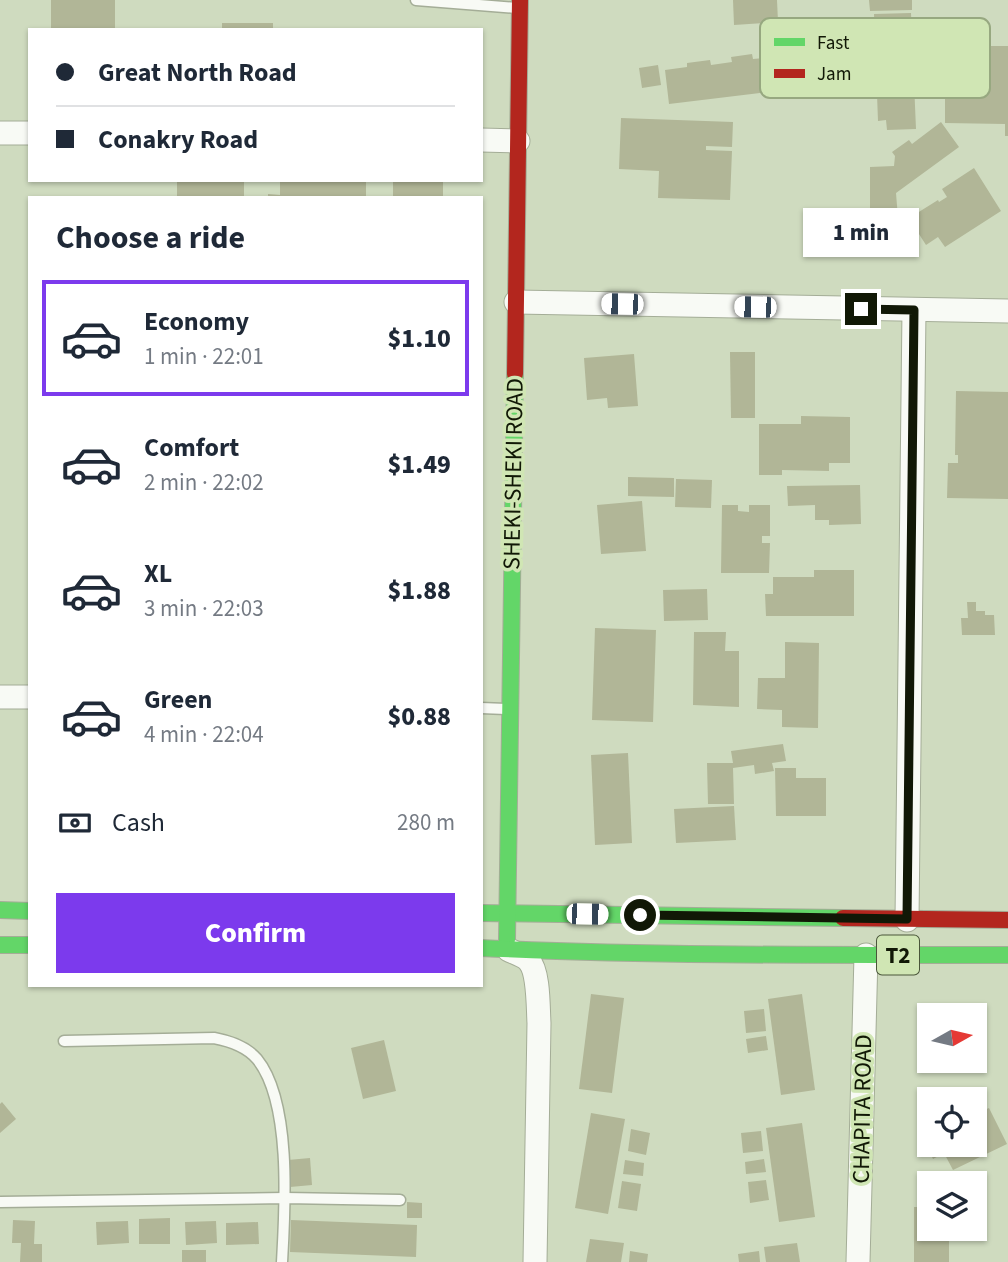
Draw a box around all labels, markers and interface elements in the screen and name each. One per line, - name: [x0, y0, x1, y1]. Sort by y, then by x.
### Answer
- legend: [760, 18, 990, 98]
- text: Fast: [817, 30, 850, 57]
- text: Great North Road: [98, 54, 297, 91]
- text: Jam: [817, 61, 851, 88]
- text: Conakry Road: [98, 121, 258, 158]
- callout: 1 min: [803, 208, 919, 256]
- text: Choose a ride: [56, 215, 245, 261]
- text: 1 min: [833, 216, 889, 249]
- car: [601, 293, 644, 315]
- route end: [845, 293, 877, 325]
- car: [734, 296, 777, 318]
- text: Economy: [144, 303, 249, 340]
- icon: car: [60, 307, 123, 370]
- text: $1.10: [387, 320, 451, 357]
- text: 1 min · 22:01: [144, 340, 264, 373]
- street label: SHEKI-SHEKI ROAD: [494, 378, 533, 570]
- text: Comfort: [144, 429, 239, 466]
- icon: car: [60, 433, 123, 496]
- text: $1.49: [387, 446, 451, 483]
- text: 2 min · 22:02: [144, 466, 264, 499]
- text: XL: [144, 555, 172, 592]
- icon: car: [60, 559, 123, 622]
- text: $1.88: [387, 572, 451, 609]
- text: 3 min · 22:03: [144, 592, 264, 625]
- text: Green: [144, 681, 212, 718]
- icon: car: [60, 685, 123, 748]
- text: $0.88: [387, 698, 451, 735]
- text: 4 min · 22:04: [144, 718, 264, 751]
- icon: cash: [56, 804, 94, 842]
- text: Cash: [112, 804, 165, 841]
- text: 280 m: [397, 806, 455, 839]
- button: Confirm: [56, 893, 455, 973]
- route start: [624, 899, 656, 931]
- car: [566, 903, 609, 925]
- road number: T2: [877, 936, 919, 974]
- north arrow: [917, 1003, 987, 1073]
- map controls: [917, 1003, 987, 1241]
- street label: CHAPITA ROAD: [844, 1034, 881, 1184]
- button: locate: [917, 1087, 987, 1157]
- button: layers: [917, 1171, 987, 1241]

